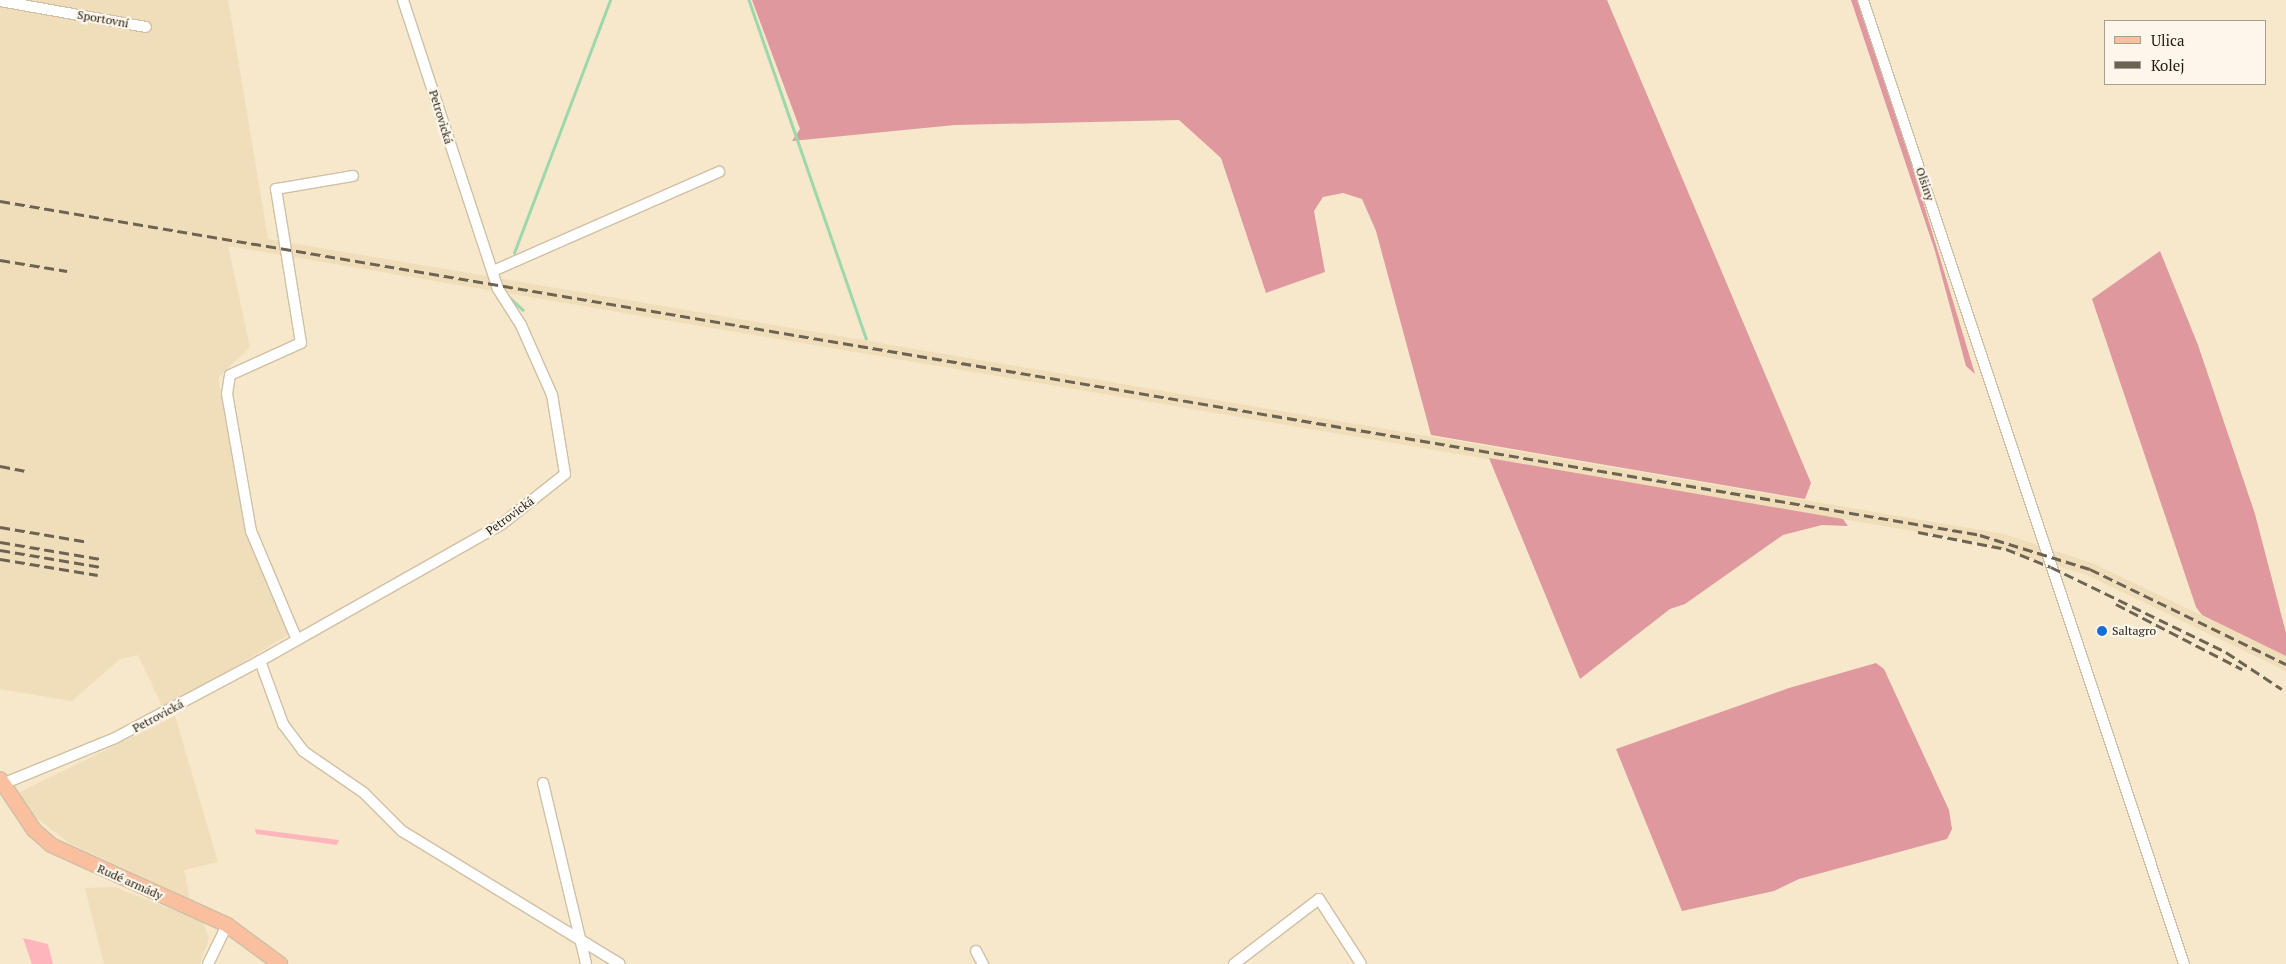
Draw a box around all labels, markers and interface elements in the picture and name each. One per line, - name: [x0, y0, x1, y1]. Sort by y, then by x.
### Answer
- street label: Sportovní: [76, 7, 130, 31]
- legend: [2104, 20, 2266, 85]
- text: Ulica: [2151, 30, 2185, 50]
- text: Kolej: [2151, 55, 2185, 75]
- street label: Petrovická: [426, 88, 456, 146]
- street label: Olšiny: [1913, 165, 1937, 203]
- street label: Petrovická: [483, 494, 537, 538]
- place label: Saltagro: [2112, 624, 2156, 638]
- marker: Saltagro: [2096, 625, 2108, 637]
- street label: Petrovická: [130, 697, 186, 735]
- street label: Rudé armády: [95, 861, 165, 903]

